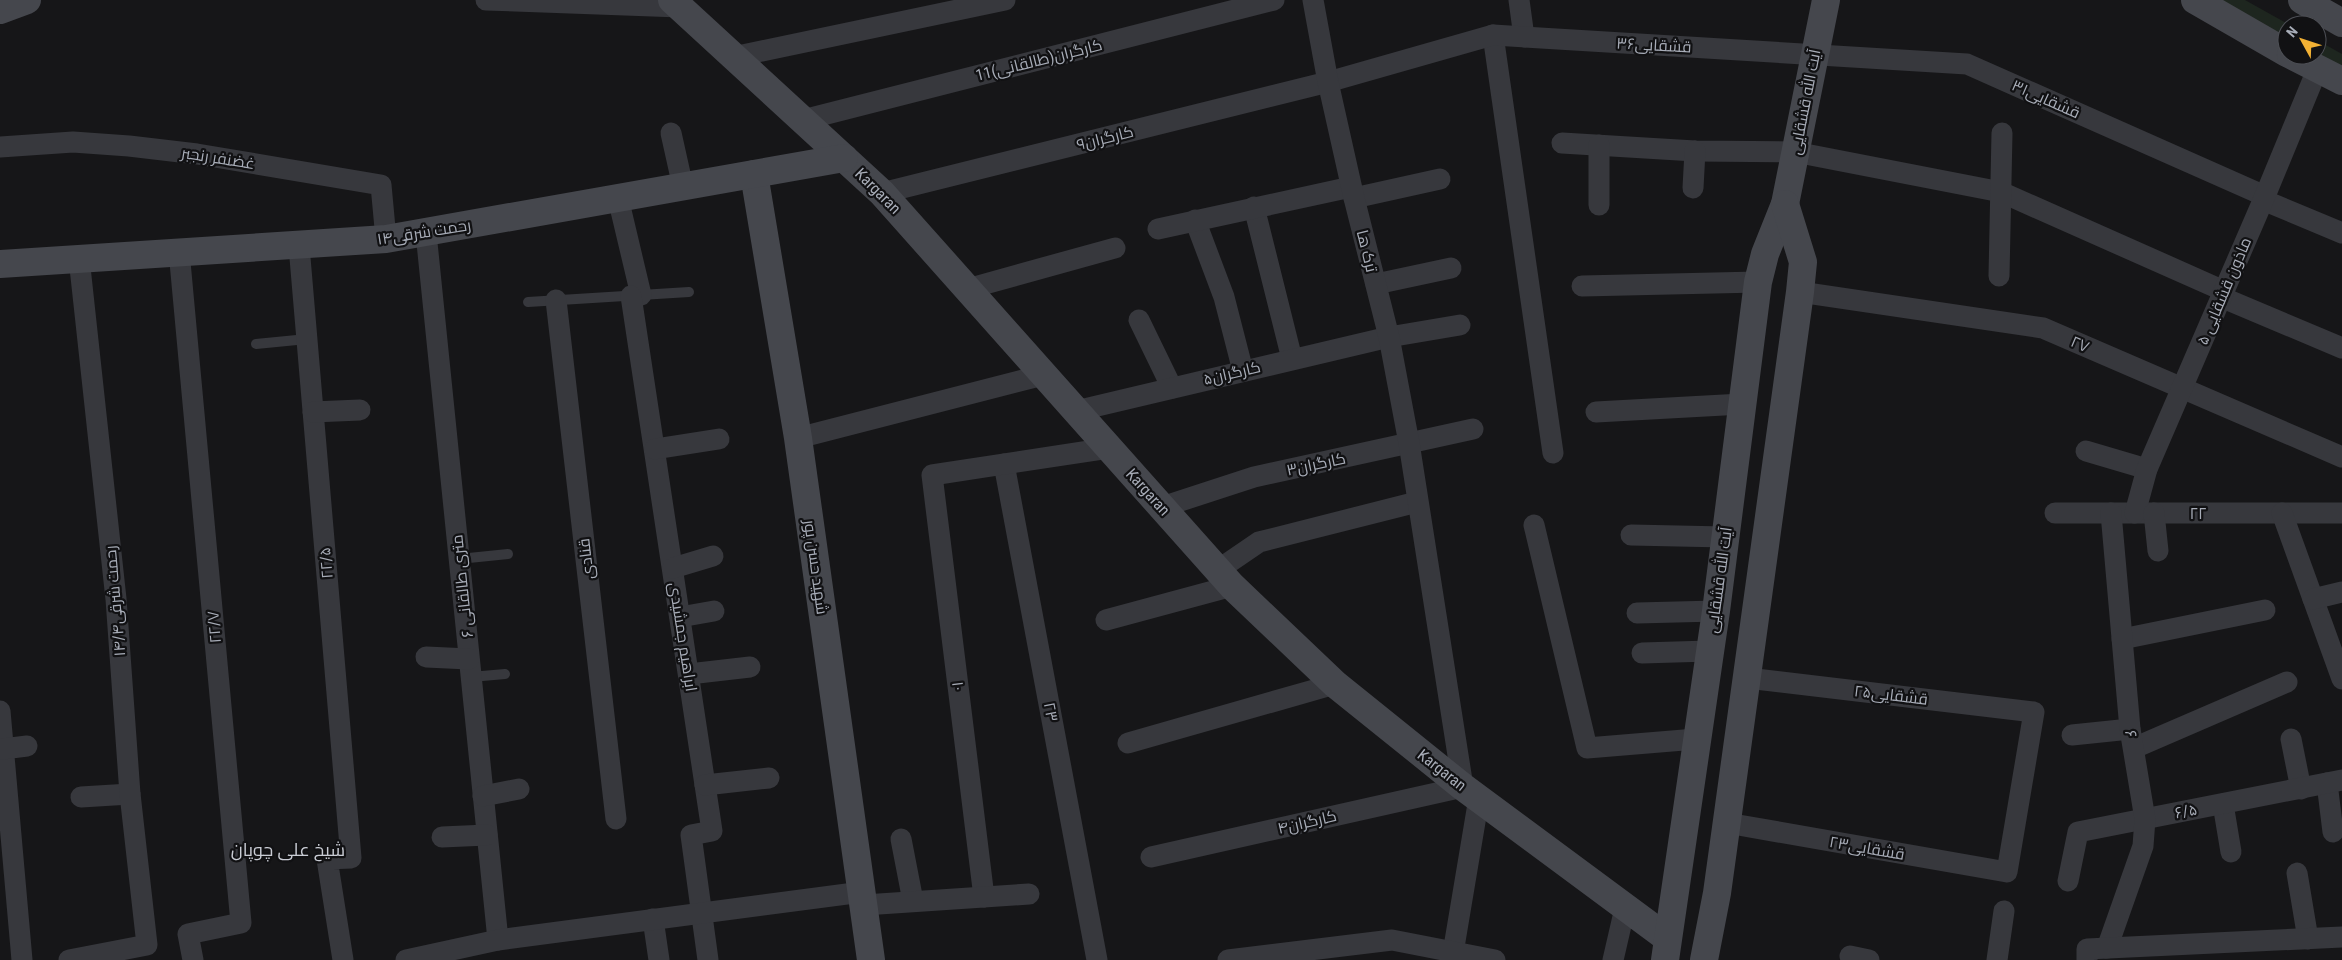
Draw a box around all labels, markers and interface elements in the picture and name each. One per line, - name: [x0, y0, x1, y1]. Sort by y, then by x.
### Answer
- north arrow: [2277, 15, 2327, 65]
- text: N: [2283, 23, 2301, 40]
- street label: قشقایی۳۶: [1616, 34, 1692, 57]
- street label: 11کارگران(طالقانی): [974, 35, 1105, 86]
- street label: آیت الله قشقایی: [1784, 47, 1826, 157]
- street label: ۳۱قشقایی: [2009, 76, 2083, 123]
- street label: کارگران۹: [1075, 122, 1136, 155]
- street label: غضنفر رنجبر: [179, 143, 256, 173]
- street label: Kargaran: [851, 164, 905, 218]
- street label: ۱۴رحمت شرقی: [376, 215, 472, 250]
- street label: ترک ها: [1353, 228, 1382, 275]
- street label: ماذون قشقایی ۵: [2193, 234, 2256, 348]
- street label: ۲۷: [2068, 332, 2092, 356]
- street label: کارگران۵: [1201, 357, 1263, 390]
- street label: کارگران۳: [1285, 448, 1348, 481]
- street label: Kargaran: [1122, 465, 1174, 519]
- street label: ۲۲: [2190, 504, 2206, 523]
- street label: شهید حسن پور: [798, 517, 832, 616]
- street label: آیت الله قشقایی: [1701, 525, 1737, 634]
- street label: ۶ متری طالقانی: [447, 533, 478, 638]
- street label: قنادی: [574, 537, 599, 581]
- street label: ۱۴/۴رحمت شرقی: [101, 545, 130, 657]
- street label: ۲۲/۵: [315, 546, 337, 580]
- street label: ابراهیم جمشیدی: [663, 581, 701, 693]
- street label: ۲۲/۷: [203, 610, 225, 644]
- street label: ۱۰: [948, 680, 968, 692]
- street label: قشقایی۲۵: [1853, 681, 1929, 710]
- street label: ۲۳: [1040, 701, 1062, 723]
- street label: ۶: [2121, 729, 2141, 739]
- street label: Kargaran: [1414, 745, 1470, 795]
- street label: ۶/۵: [2173, 800, 2199, 822]
- street label: کارگران۴: [1276, 806, 1339, 839]
- street label: قشقایی۲۳: [1828, 832, 1906, 865]
- district label: شیخ علی چوپان: [231, 839, 345, 862]

